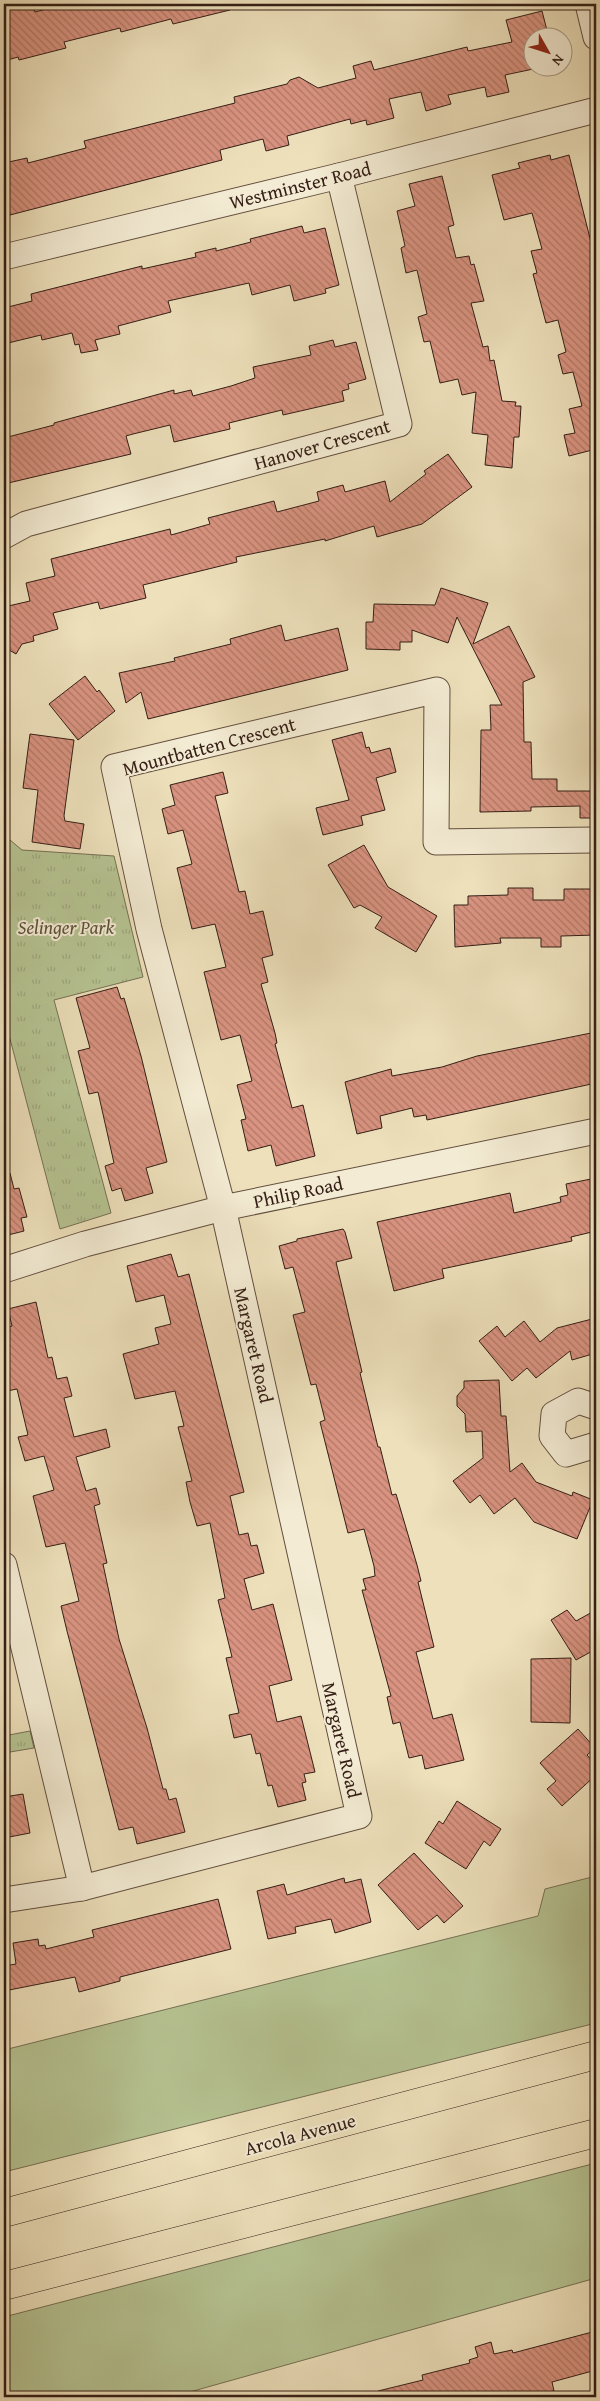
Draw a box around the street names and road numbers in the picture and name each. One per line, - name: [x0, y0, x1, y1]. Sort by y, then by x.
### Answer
- street label: Westminster Road: [226, 154, 375, 216]
- street label: Hanover Crescent: [251, 411, 394, 477]
- street label: Mountbatten Crescent: [119, 709, 299, 783]
- street label: Philip Road: [251, 1169, 346, 1215]
- street label: Margaret Road: [227, 1284, 281, 1406]
- street label: Margaret Road: [315, 1679, 369, 1801]
- street label: Arcola Avenue: [241, 2106, 359, 2162]

